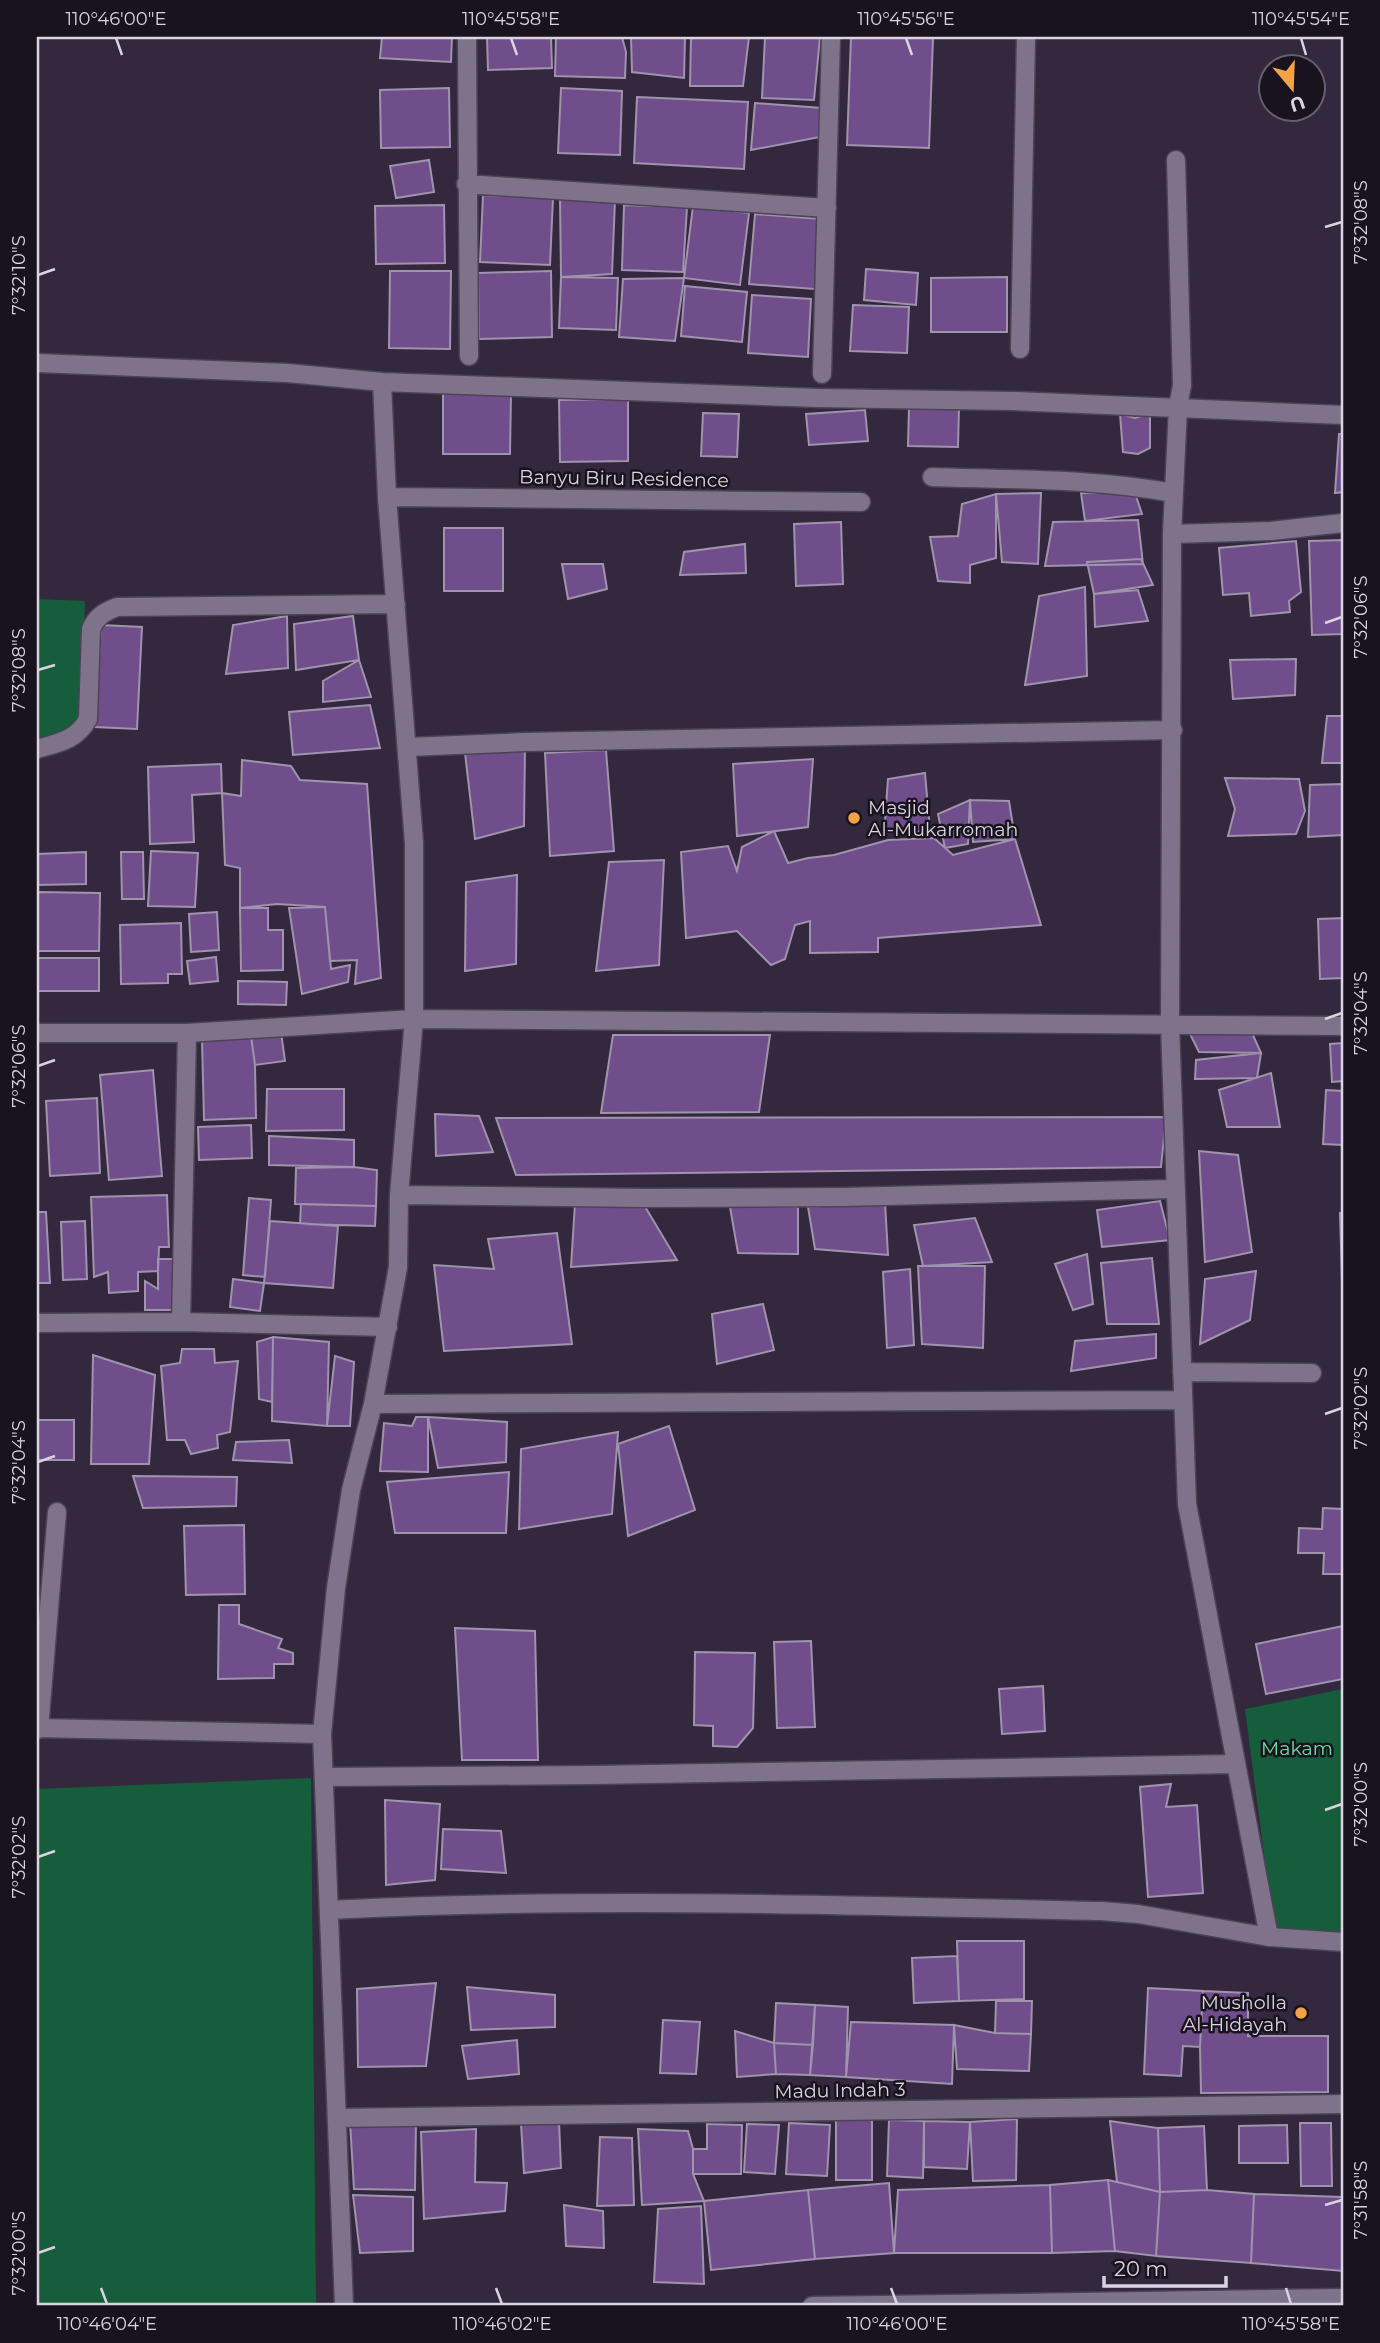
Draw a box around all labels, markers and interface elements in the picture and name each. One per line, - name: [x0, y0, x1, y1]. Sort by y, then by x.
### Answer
- text: 110°46'00"E: [66, 8, 167, 30]
- text: 110°45'58"E: [462, 8, 560, 30]
- text: 110°45'56"E: [857, 8, 955, 30]
- text: 110°45'54"E: [1252, 8, 1350, 30]
- north arrow: [1258, 52, 1328, 122]
- text: U: [1287, 90, 1308, 117]
- text: 7°32'08"S: [1350, 180, 1372, 264]
- text: 7°32'10"S: [8, 235, 30, 315]
- street label: Banyu Biru Residence: [519, 465, 729, 492]
- text: 7°32'06"S: [1350, 575, 1372, 659]
- text: 7°32'08"S: [8, 628, 30, 712]
- place label: Masjid Al-Mukarromah: [868, 796, 1018, 841]
- marker: Masjid Al-Mukarromah: [846, 810, 862, 826]
- text: 7°32'04"S: [1350, 971, 1372, 1055]
- text: 7°32'06"S: [8, 1024, 30, 1108]
- text: 7°32'02"S: [1350, 1367, 1372, 1449]
- text: 7°32'04"S: [8, 1420, 30, 1504]
- park label: Makam: [1261, 1737, 1333, 1760]
- text: 7°32'00"S: [1350, 1762, 1372, 1846]
- text: 7°32'02"S: [8, 1816, 30, 1898]
- place label: Musholla Al-Hidayah: [1183, 1991, 1287, 2036]
- marker: Musholla Al-Hidayah: [1293, 2005, 1309, 2021]
- street label: Madu Indah 3: [774, 2078, 906, 2103]
- text: 7°31'58"S: [1350, 2161, 1372, 2239]
- text: 7°32'00"S: [8, 2211, 30, 2295]
- scale bar: [1104, 2245, 1226, 2289]
- text: 20 m: [1114, 2256, 1168, 2281]
- text: 110°46'04"E: [57, 2313, 157, 2335]
- text: 110°46'02"E: [452, 2313, 552, 2335]
- text: 110°46'00"E: [847, 2313, 948, 2335]
- text: 110°45'58"E: [1242, 2313, 1340, 2335]

